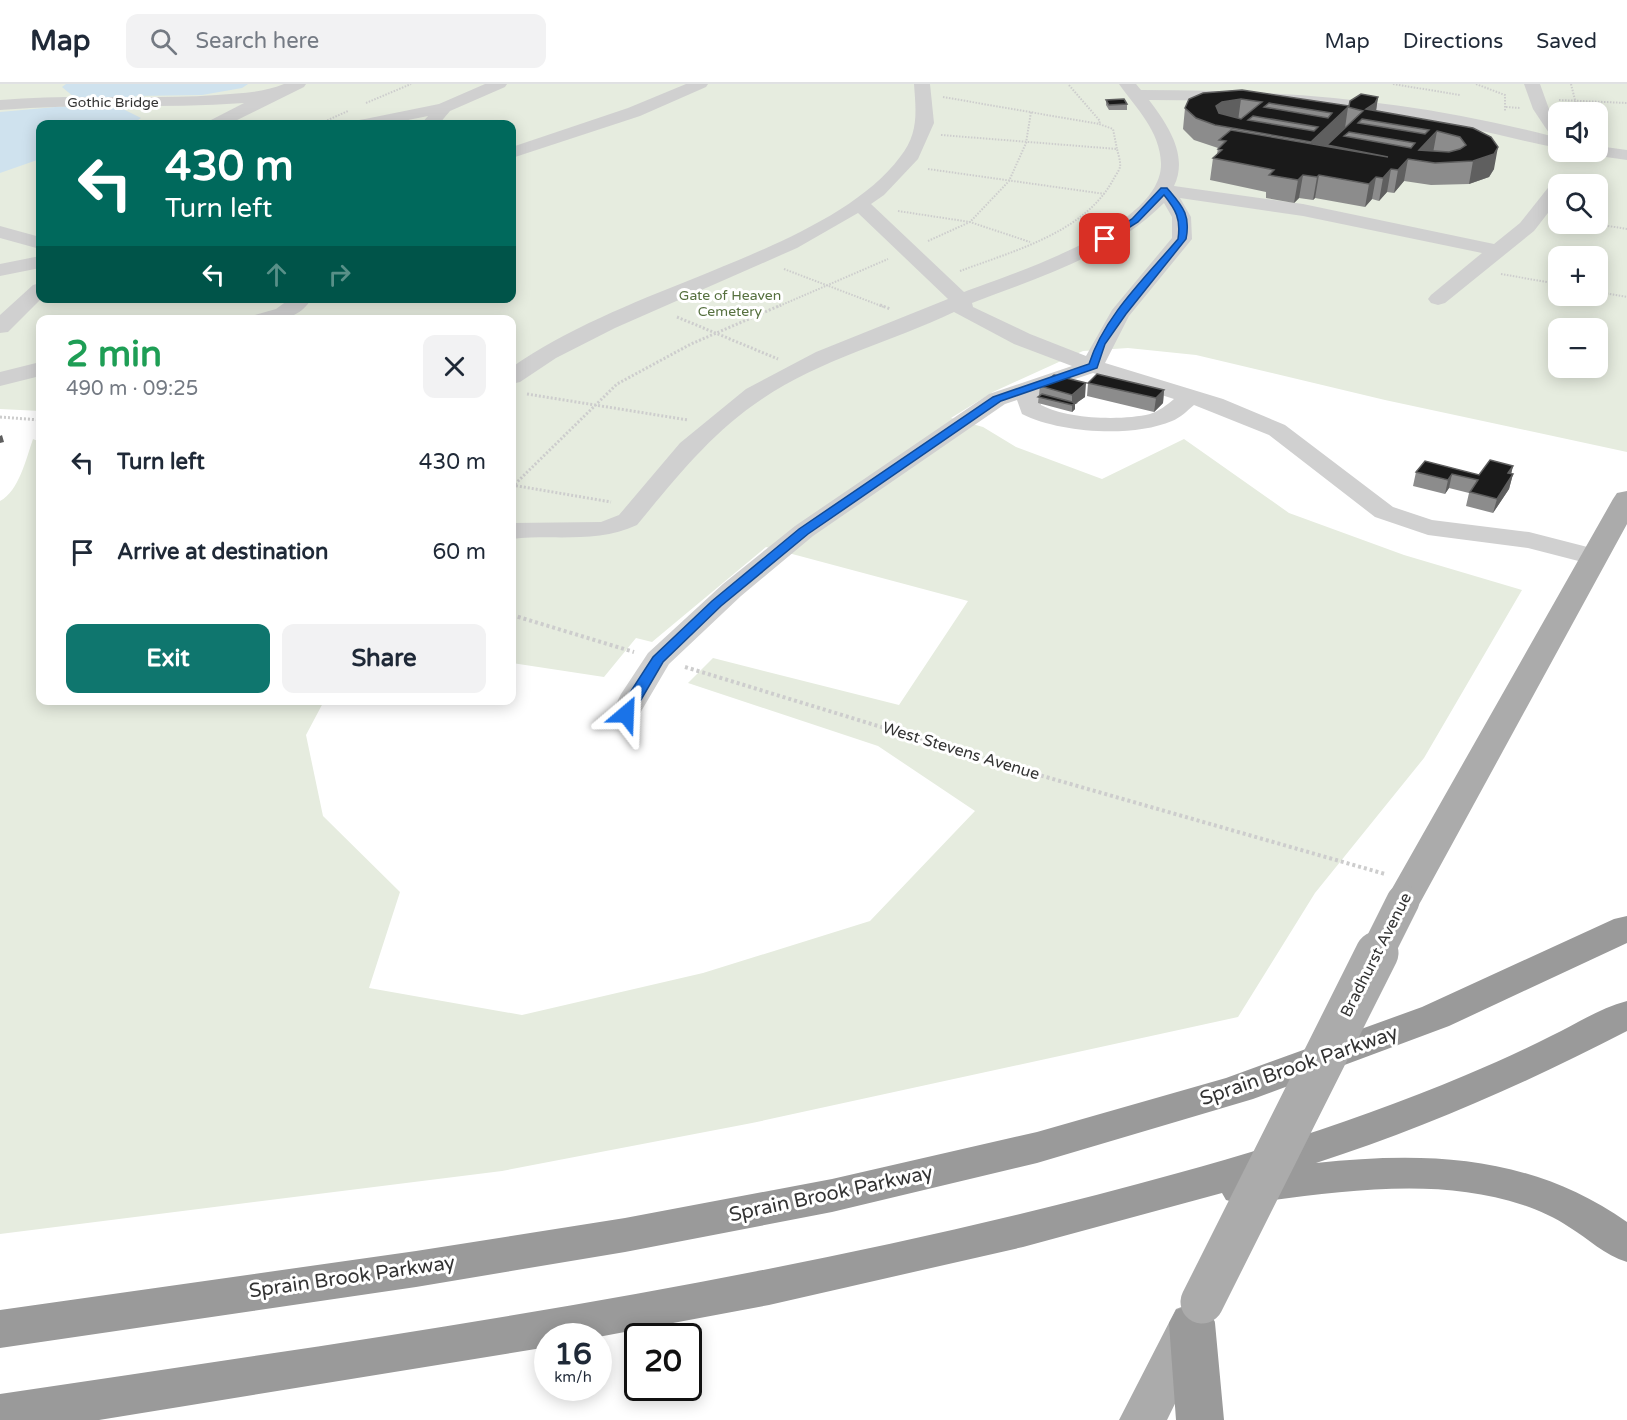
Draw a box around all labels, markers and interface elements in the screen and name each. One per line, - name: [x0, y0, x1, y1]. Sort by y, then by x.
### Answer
- search box: [126, 14, 546, 68]
- text: Map: [30, 24, 90, 58]
- icon: search: [147, 25, 180, 58]
- text: Search here: [195, 28, 319, 54]
- text: Map: [1324, 29, 1370, 54]
- text: Directions: [1403, 29, 1503, 54]
- text: Saved: [1536, 29, 1597, 54]
- street label: Gothic Bridge: [67, 94, 159, 111]
- map controls: [1548, 102, 1608, 378]
- button: sound: [1548, 102, 1608, 162]
- text: 430 m: [165, 141, 294, 192]
- icon: left: [66, 144, 144, 222]
- button: search: [1548, 174, 1608, 234]
- text: Turn left: [165, 192, 272, 225]
- pin: [1079, 213, 1130, 264]
- icon: arrive: [1088, 222, 1121, 255]
- button: +: [1548, 246, 1608, 306]
- icon: left: [197, 258, 230, 291]
- icon: ahead: [260, 258, 293, 291]
- icon: right: [323, 258, 356, 291]
- park label: Gate of Heaven Cemetery: [679, 287, 781, 320]
- button: −: [1548, 318, 1608, 378]
- text: 2 min: [66, 333, 162, 376]
- button: close: [423, 335, 486, 398]
- text: 490 m · 09:25: [66, 377, 198, 401]
- icon: left: [66, 446, 99, 479]
- text: Turn left: [117, 449, 205, 475]
- text: 430 m: [419, 449, 486, 475]
- icon: arrive: [66, 536, 99, 569]
- text: Arrive at destination: [117, 539, 328, 565]
- text: 60 m: [432, 539, 486, 565]
- button: Exit: [66, 624, 270, 693]
- button: Share: [282, 624, 486, 693]
- position arrow: [594, 682, 658, 746]
- street label: West Stevens Avenue: [880, 718, 1042, 784]
- street label: Bradhurst Avenue: [1336, 889, 1416, 1021]
- street label: Sprain Brook Parkway: [1197, 1021, 1401, 1111]
- street label: Sprain Brook Parkway: [727, 1161, 935, 1227]
- street label: Sprain Brook Parkway: [247, 1251, 457, 1303]
- speed limit sign: 20: [624, 1323, 702, 1401]
- text: 16: [554, 1336, 592, 1373]
- text: km/h: [554, 1368, 592, 1386]

